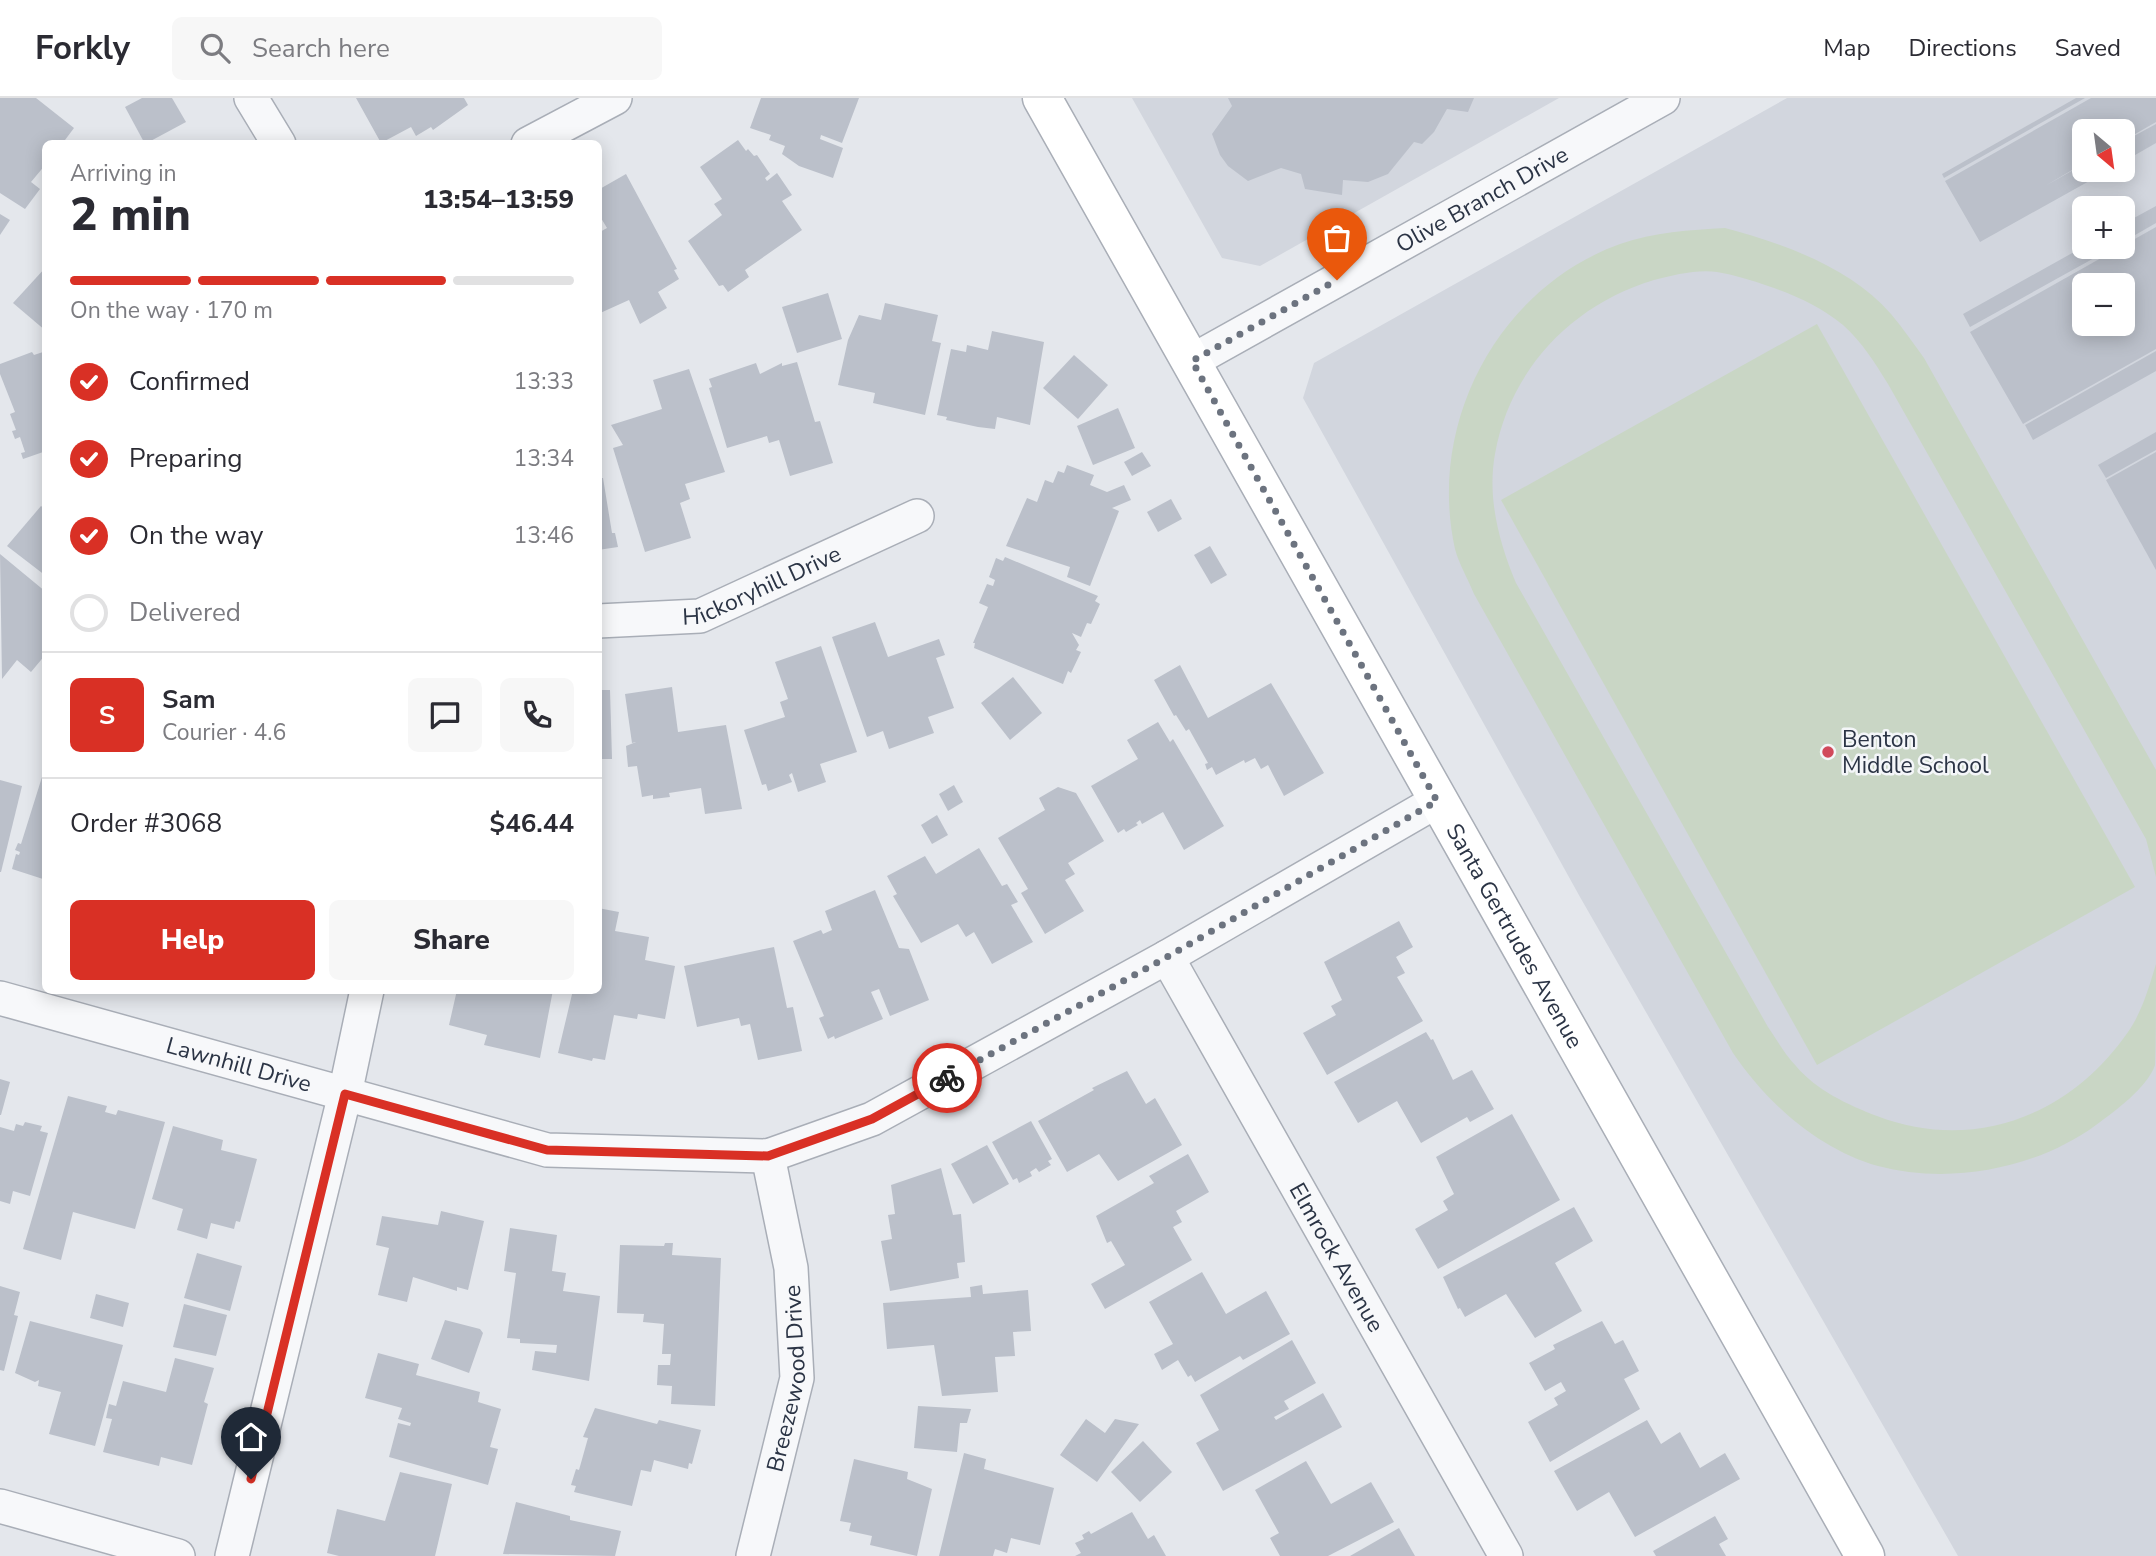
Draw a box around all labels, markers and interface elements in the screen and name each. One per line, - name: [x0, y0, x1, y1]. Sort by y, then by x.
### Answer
- search box: [172, 17, 662, 80]
- text: Forkly: [35, 26, 130, 71]
- icon: search: [196, 29, 234, 67]
- text: Search here: [252, 31, 390, 66]
- text: Map: [1823, 32, 1870, 64]
- text: Directions: [1908, 32, 2017, 64]
- text: Saved: [2055, 32, 2121, 64]
- north arrow: [2072, 119, 2135, 182]
- map controls: [2072, 119, 2135, 336]
- street label: Olive Branch Drive: [1390, 139, 1574, 260]
- text: Arriving in: [70, 158, 177, 189]
- text: 13:54–13:59: [423, 182, 574, 217]
- text: 2 min: [70, 183, 191, 246]
- button: +: [2072, 196, 2135, 259]
- pin: [1307, 208, 1367, 280]
- icon: bag: [1318, 219, 1356, 257]
- button: −: [2072, 273, 2135, 336]
- text: On the way · 170 m: [70, 295, 273, 326]
- icon: check: [70, 363, 108, 401]
- text: Confirmed: [129, 364, 250, 399]
- text: 13:33: [514, 366, 574, 397]
- icon: check: [70, 440, 108, 478]
- text: Preparing: [129, 441, 242, 476]
- text: 13:34: [514, 443, 574, 474]
- icon: check: [70, 517, 108, 555]
- text: On the way: [129, 518, 263, 553]
- text: 13:46: [514, 520, 574, 551]
- street label: Hickoryhill Drive: [682, 538, 846, 632]
- text: Delivered: [129, 595, 241, 630]
- button: chat: [408, 678, 482, 752]
- button: phone: [500, 678, 574, 752]
- text: Sam: [162, 682, 215, 717]
- text: S: [99, 698, 115, 733]
- text: Courier · 4.6: [162, 717, 286, 748]
- place label: Benton Middle School: [1842, 724, 1989, 781]
- marker: Benton Middle School: [1820, 744, 1836, 760]
- text: Order #3068: [70, 806, 222, 841]
- text: $46.44: [490, 806, 574, 841]
- street label: Santa Gertrudes Avenue: [1439, 818, 1591, 1054]
- button: Help: [70, 900, 315, 980]
- button: Share: [329, 900, 574, 980]
- street label: Lawnhill Drive: [163, 1029, 315, 1099]
- courier: [912, 1043, 982, 1113]
- icon: bike: [928, 1059, 966, 1097]
- street label: Elmrock Avenue: [1282, 1177, 1392, 1338]
- street label: Breezewood Drive: [759, 1284, 813, 1475]
- pin: [221, 1407, 281, 1479]
- icon: home: [232, 1418, 270, 1456]

